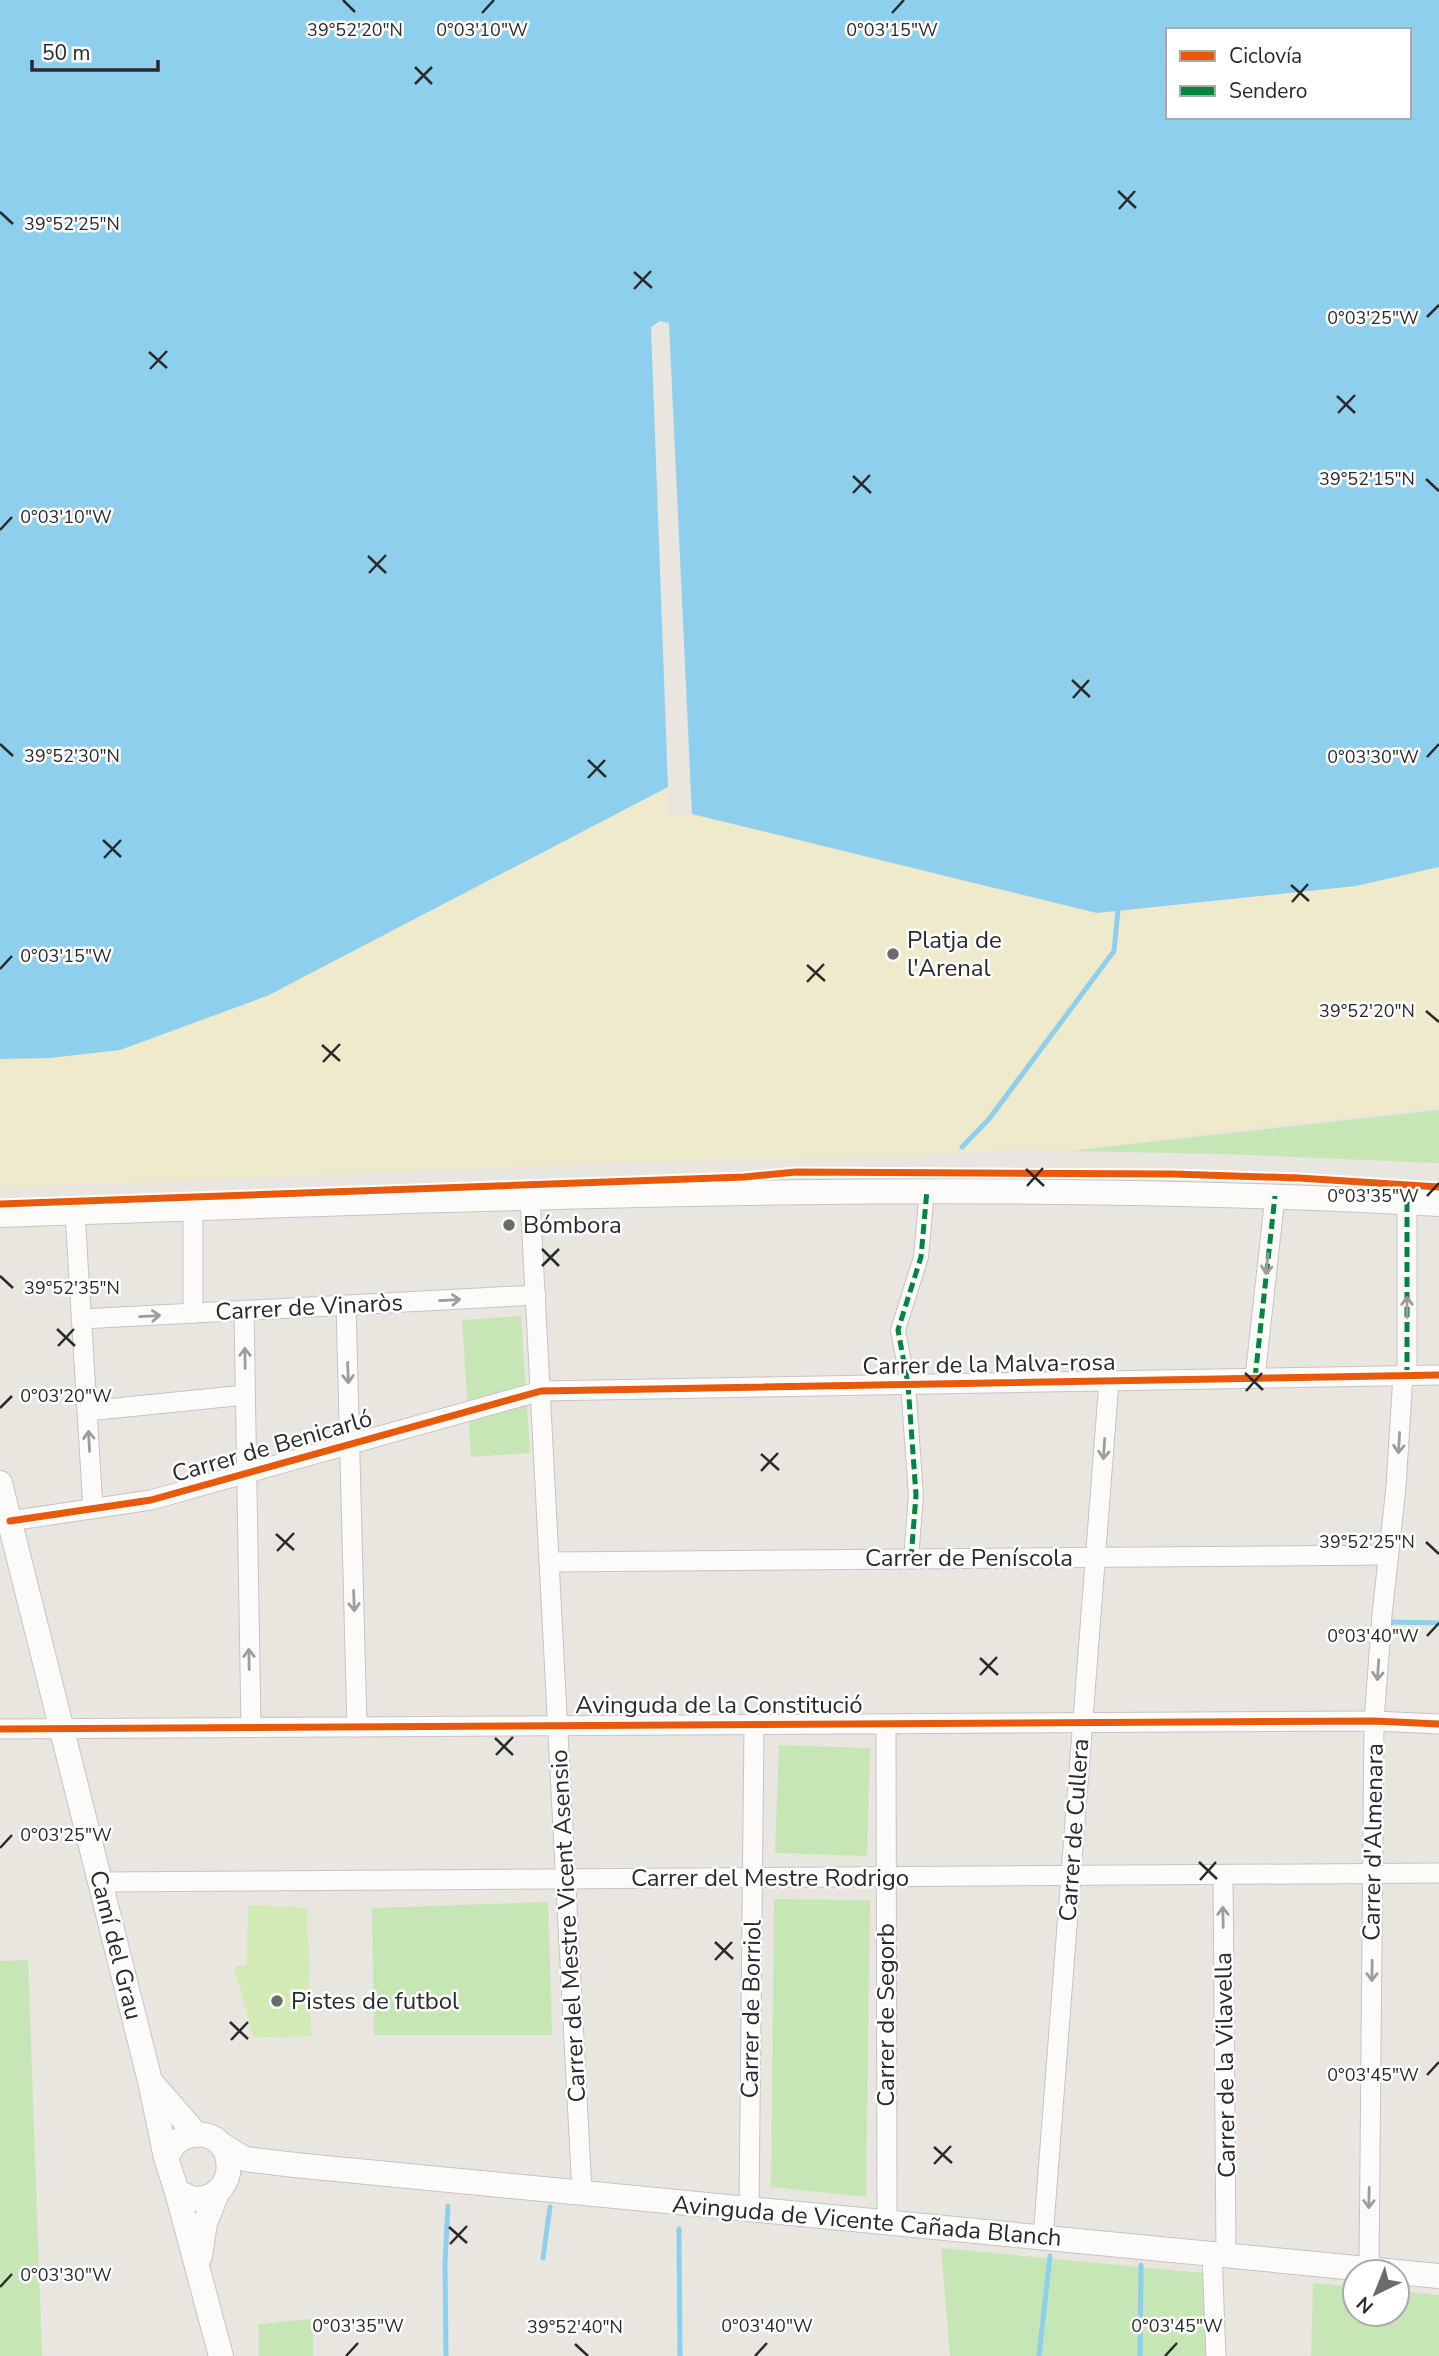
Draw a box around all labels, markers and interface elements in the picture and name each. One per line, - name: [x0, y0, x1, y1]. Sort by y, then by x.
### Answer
- text: 39°52'20"N: [307, 18, 403, 42]
- text: 0°03'10"W: [436, 18, 528, 42]
- text: 0°03'15"W: [846, 18, 938, 42]
- scale bar: [32, 28, 158, 72]
- legend: [1166, 28, 1411, 119]
- text: 50 m: [42, 39, 91, 67]
- text: Ciclovía: [1229, 42, 1302, 70]
- text: Sendero: [1229, 77, 1308, 105]
- text: 39°52'25"N: [24, 212, 120, 236]
- text: 0°03'25"W: [1327, 306, 1419, 330]
- text: 39°52'15"N: [1319, 467, 1415, 491]
- text: 0°03'10"W: [20, 505, 112, 529]
- text: 39°52'30"N: [24, 744, 120, 768]
- text: 0°03'30"W: [1327, 745, 1419, 769]
- place label: Platja de l'Arenal: [907, 924, 1002, 984]
- text: 0°03'15"W: [20, 944, 112, 968]
- marker: Platja de l'Arenal: [885, 946, 901, 962]
- text: 39°52'20"N: [1319, 999, 1415, 1023]
- text: 0°03'35"W: [1327, 1184, 1419, 1208]
- place label: Bómbora: [523, 1209, 622, 1241]
- marker: Bómbora: [501, 1217, 517, 1233]
- one-way arrow: [1261, 1252, 1274, 1275]
- text: 39°52'35"N: [24, 1276, 120, 1300]
- street label: Carrer de Vinaròs: [214, 1286, 404, 1328]
- one-way arrow: [439, 1293, 462, 1306]
- one-way arrow: [1400, 1296, 1414, 1319]
- one-way arrow: [138, 1309, 161, 1322]
- street label: Carrer de la Malva-rosa: [862, 1346, 1116, 1382]
- one-way arrow: [238, 1347, 251, 1370]
- one-way arrow: [341, 1362, 354, 1385]
- text: 0°03'20"W: [20, 1384, 112, 1408]
- street label: Carrer de Benicarló: [168, 1402, 376, 1490]
- one-way arrow: [82, 1430, 95, 1452]
- one-way arrow: [1392, 1432, 1405, 1455]
- one-way arrow: [1097, 1437, 1110, 1459]
- text: 39°52'25"N: [1319, 1530, 1415, 1554]
- street label: Carrer de Peníscola: [865, 1542, 1073, 1574]
- one-way arrow: [347, 1589, 361, 1612]
- text: 0°03'40"W: [1327, 1624, 1419, 1648]
- one-way arrow: [243, 1648, 256, 1671]
- one-way arrow: [1371, 1658, 1384, 1681]
- street label: Avinguda de la Constitució: [575, 1689, 863, 1721]
- street label: Carrer de Cullera: [1052, 1737, 1096, 1923]
- street label: Carrer d'Almenara: [1355, 1743, 1391, 1941]
- street label: Carrer del Mestre Vicent Asensio: [543, 1749, 593, 2103]
- text: 0°03'25"W: [20, 1823, 112, 1847]
- street label: Carrer del Mestre Rodrigo: [631, 1862, 909, 1894]
- street label: Camí del Grau: [82, 1867, 150, 2023]
- one-way arrow: [1216, 1906, 1230, 1929]
- street label: Carrer de Borriol: [733, 1919, 769, 2099]
- street label: Carrer de Segorb: [870, 1923, 902, 2107]
- street label: Carrer de la Vilavella: [1207, 1952, 1243, 2178]
- one-way arrow: [1365, 1959, 1378, 1982]
- place label: Pistes de futbol: [291, 1985, 459, 2017]
- marker: Pistes de futbol: [269, 1993, 285, 2009]
- text: 0°03'45"W: [1327, 2063, 1419, 2087]
- one-way arrow: [1362, 2186, 1376, 2209]
- street label: Avinguda de Vicente Cañada Blanch: [671, 2188, 1063, 2254]
- north arrow: [1341, 2258, 1411, 2328]
- text: 0°03'30"W: [20, 2263, 112, 2287]
- text: N: [1351, 2290, 1379, 2319]
- text: 0°03'35"W: [312, 2314, 404, 2338]
- text: 0°03'40"W: [721, 2314, 813, 2338]
- text: 0°03'45"W: [1131, 2314, 1223, 2338]
- text: 39°52'40"N: [527, 2315, 623, 2339]

